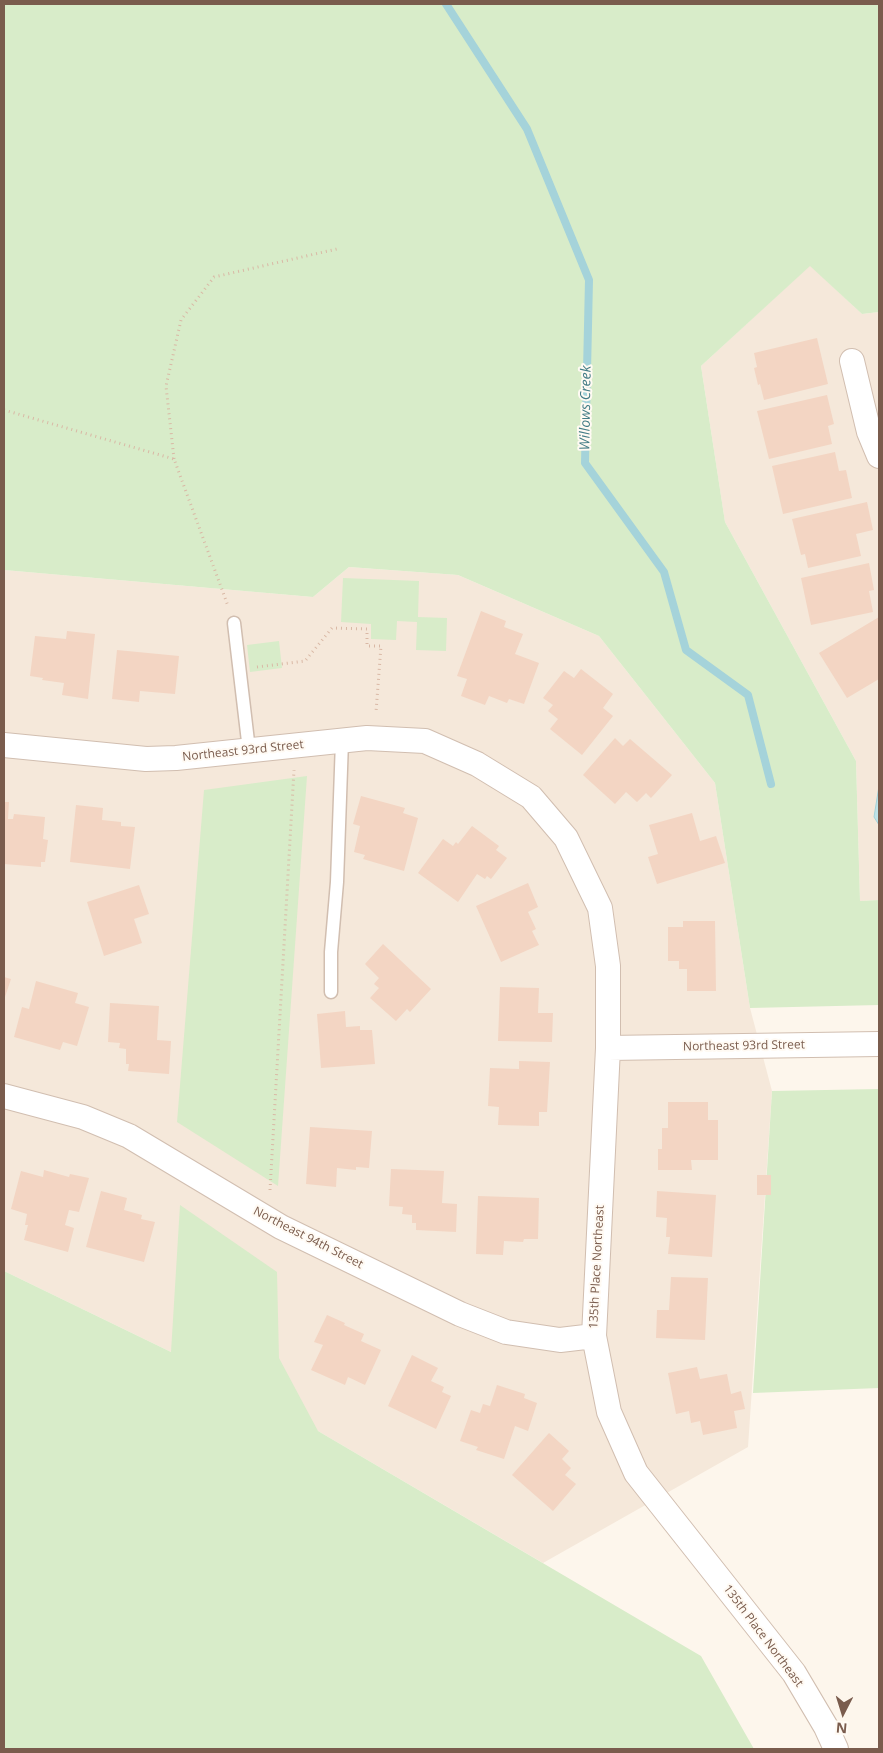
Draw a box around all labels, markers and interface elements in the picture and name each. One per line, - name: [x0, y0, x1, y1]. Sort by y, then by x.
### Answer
- water label: Willows Creek: [577, 366, 595, 450]
- street label: Northeast 93rd Street: [182, 737, 304, 765]
- street label: Northeast 93rd Street: [683, 1038, 805, 1054]
- street label: Northeast 94th Street: [251, 1204, 365, 1272]
- street label: 135th Place Northeast: [587, 1205, 607, 1329]
- street label: 135th Place Northeast: [720, 1582, 806, 1690]
- north arrow: [818, 1688, 868, 1738]
- text: N: [835, 1718, 848, 1738]

